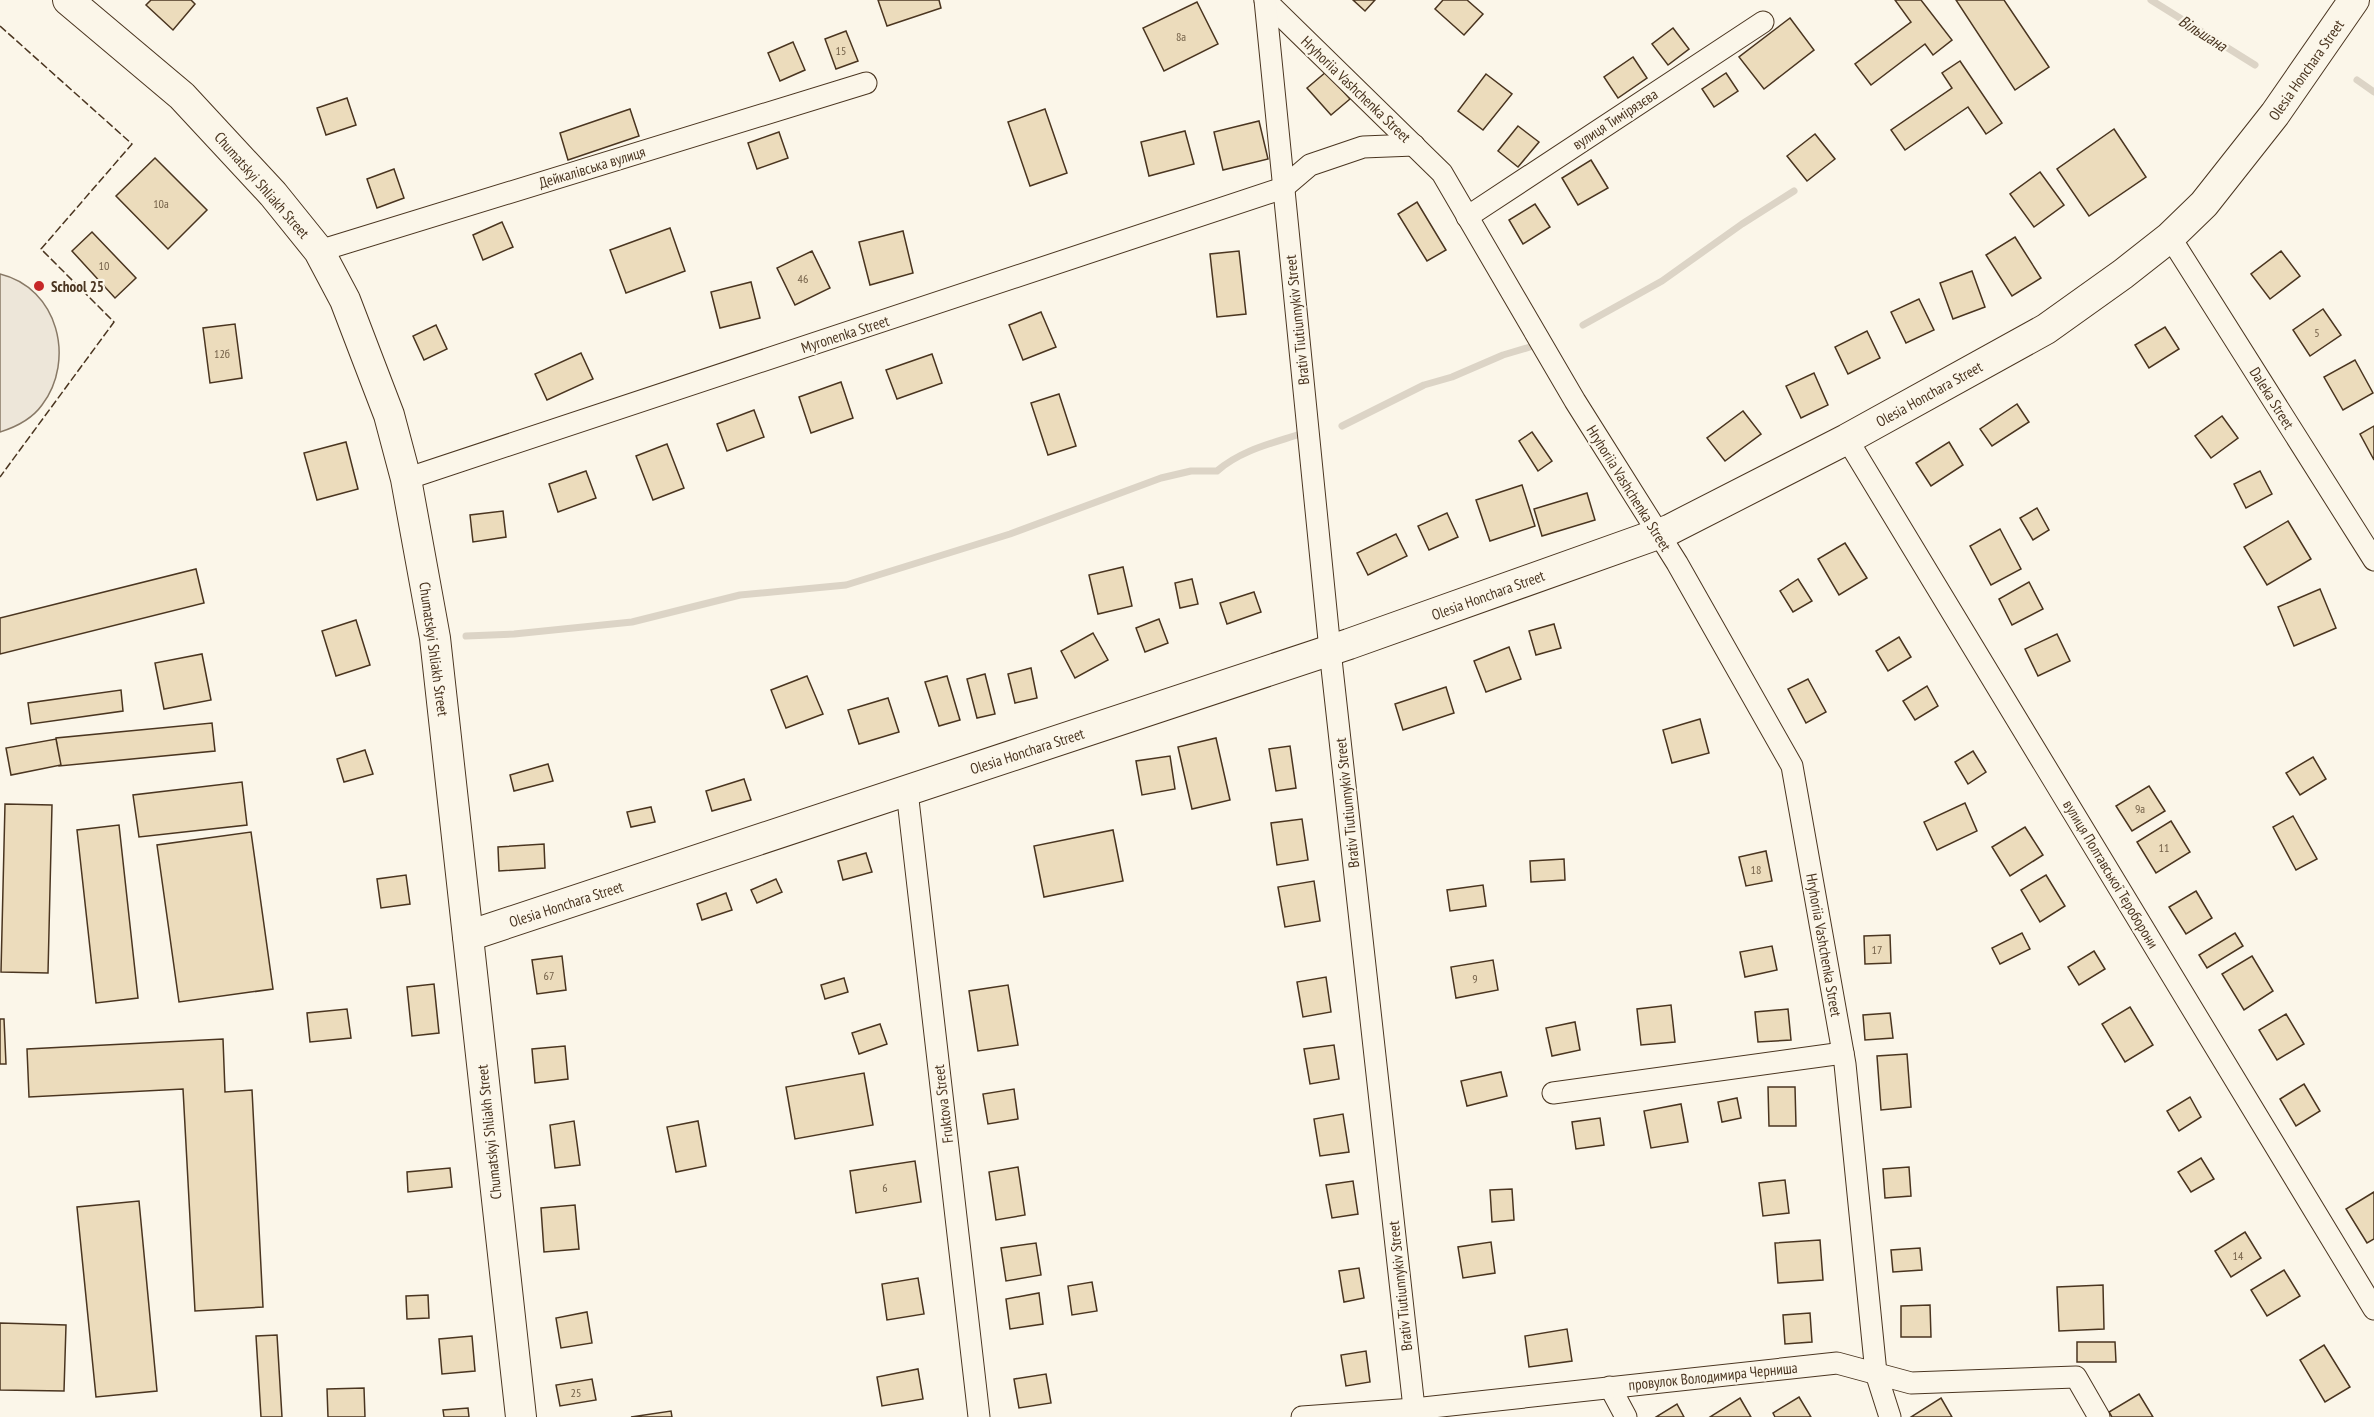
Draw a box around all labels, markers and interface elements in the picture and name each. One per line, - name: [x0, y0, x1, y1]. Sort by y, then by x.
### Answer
- water label: Вільшана: [2175, 11, 2232, 56]
- street label: Olesia Honchara Street: [2264, 16, 2348, 124]
- house number: 8а: [1176, 29, 1186, 44]
- street label: Hryhoriia Vashchenka Street: [1297, 32, 1415, 146]
- house number: 15: [836, 43, 846, 58]
- street label: вулиця Тимірязєва: [1569, 84, 1661, 154]
- street label: Chumatskyi Shliakh Street: [210, 128, 314, 242]
- street label: Дейкалівська вулиця: [536, 142, 648, 192]
- house number: 10а: [153, 196, 169, 211]
- street label: Brativ Tiutiunnykiv Street: [1281, 254, 1313, 386]
- house number: 10: [99, 258, 109, 273]
- house number: 46: [798, 271, 808, 286]
- place label: School 25: [51, 277, 104, 296]
- marker: School 25: [32, 279, 46, 293]
- street label: Myronenka Street: [799, 311, 891, 357]
- house number: 5: [2314, 325, 2320, 340]
- house number: 12б: [214, 346, 230, 361]
- street label: Olesia Honchara Street: [1872, 357, 1986, 431]
- street label: Daleka Street: [2245, 363, 2299, 433]
- street label: Hryhoriia Vashchenka Street: [1582, 421, 1676, 555]
- street label: Olesia Honchara Street: [1429, 566, 1547, 624]
- street label: Chumatskyi Shliakh Street: [415, 581, 453, 717]
- street label: Olesia Honchara Street: [968, 724, 1086, 778]
- street label: Brativ Tiutiunnykiv Street: [1331, 737, 1363, 869]
- street label: вулиця Полтавської Тероборони: [2059, 796, 2163, 952]
- house number: 9а: [2135, 801, 2145, 816]
- house number: 11: [2159, 840, 2169, 855]
- house number: 18: [1751, 862, 1761, 877]
- street label: Hryhoriia Vashchenka Street: [1802, 872, 1846, 1018]
- street label: Olesia Honchara Street: [507, 877, 625, 931]
- house number: 17: [1872, 942, 1882, 957]
- house number: 67: [544, 968, 554, 983]
- house number: 9: [1472, 971, 1478, 986]
- street label: Chumatskyi Shliakh Street: [472, 1064, 506, 1200]
- street label: Fruktova Street: [929, 1064, 957, 1144]
- house number: 6: [882, 1180, 888, 1195]
- street label: Brativ Tiutiunnykiv Street: [1384, 1220, 1416, 1352]
- house number: 14: [2233, 1248, 2244, 1263]
- street label: провулок Володимира Черниша: [1627, 1358, 1799, 1394]
- house number: 25: [571, 1385, 581, 1400]

